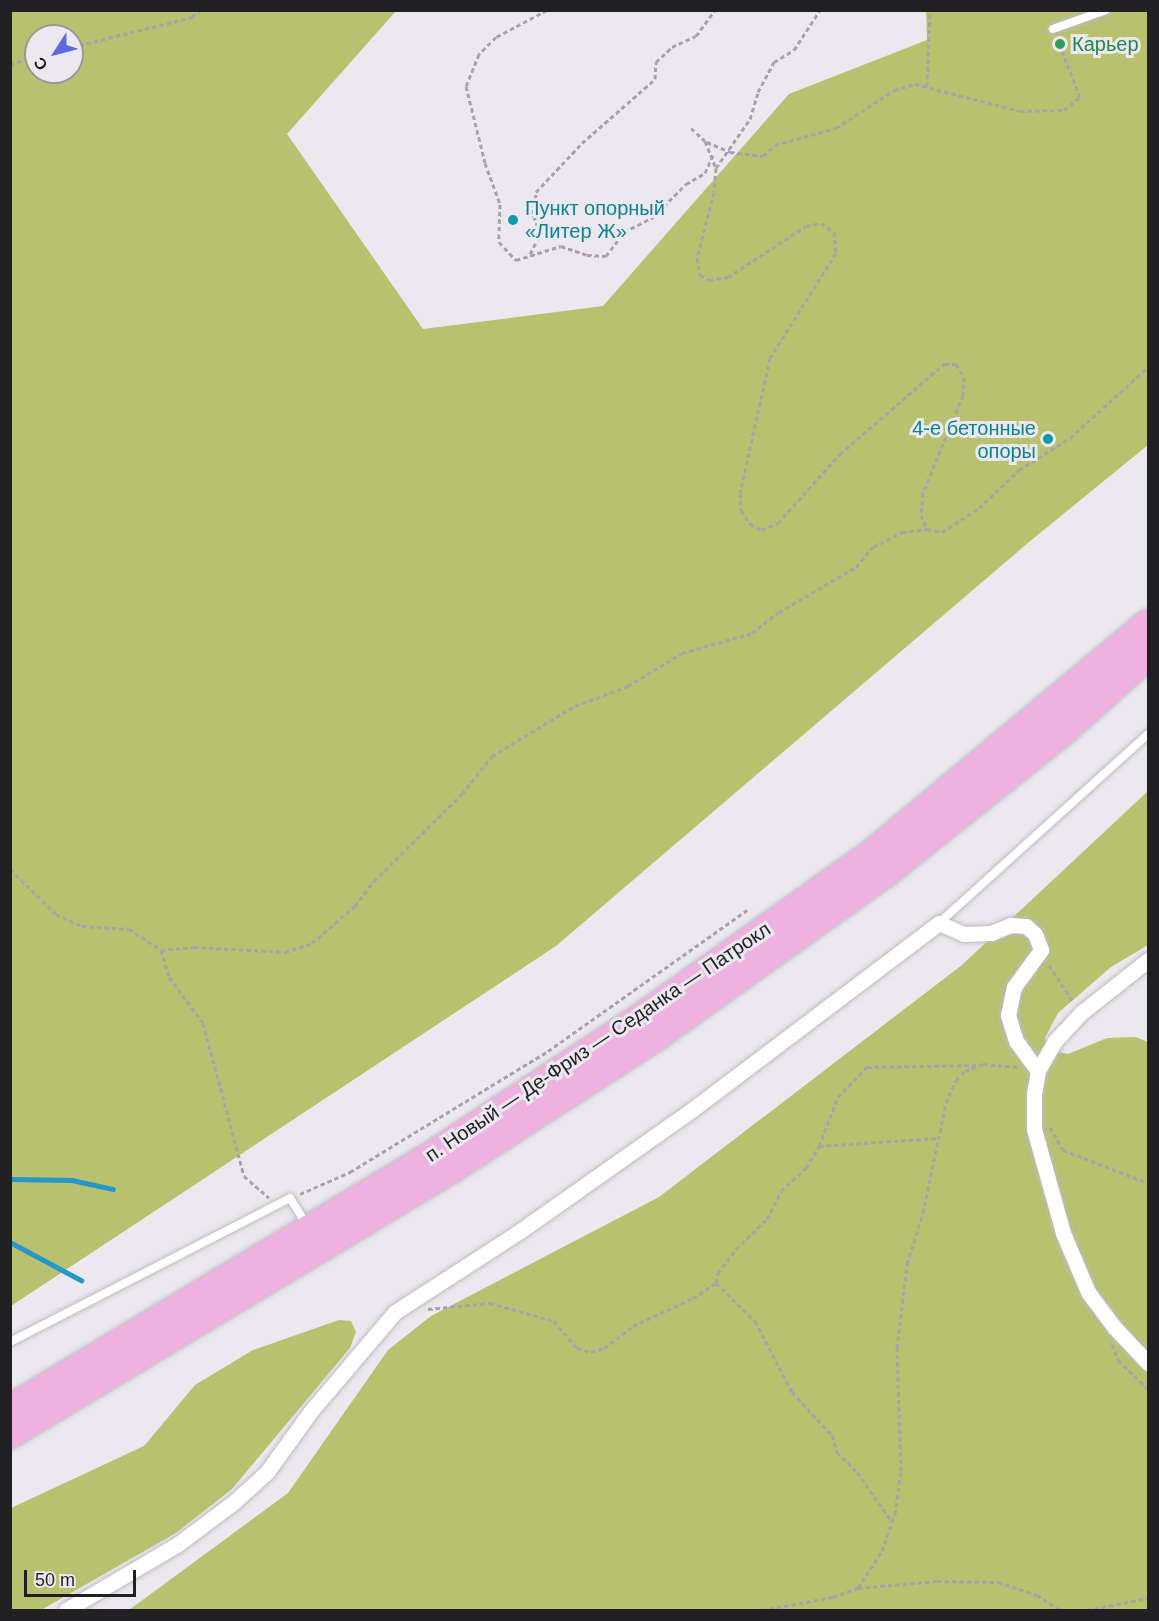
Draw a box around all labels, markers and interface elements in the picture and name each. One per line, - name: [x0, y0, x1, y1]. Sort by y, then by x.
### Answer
- north arrow: [24, 24, 84, 84]
- place label: Карьер: [1072, 32, 1139, 56]
- marker: Карьер: [1053, 37, 1067, 51]
- text: С: [30, 54, 51, 73]
- place label: Пункт опорный «Литер Ж»: [525, 196, 665, 243]
- marker: Пункт опорный «Литер Ж»: [506, 213, 520, 227]
- place label: 4-е бетонные опоры: [912, 416, 1036, 463]
- marker: 4-е бетонные опоры: [1041, 432, 1055, 446]
- street label: п. Новый — Де-Фриз — Седанка — Патрокл: [421, 917, 775, 1167]
- scale bar: [27, 1558, 140, 1596]
- text: 50 m: [35, 1570, 75, 1590]

